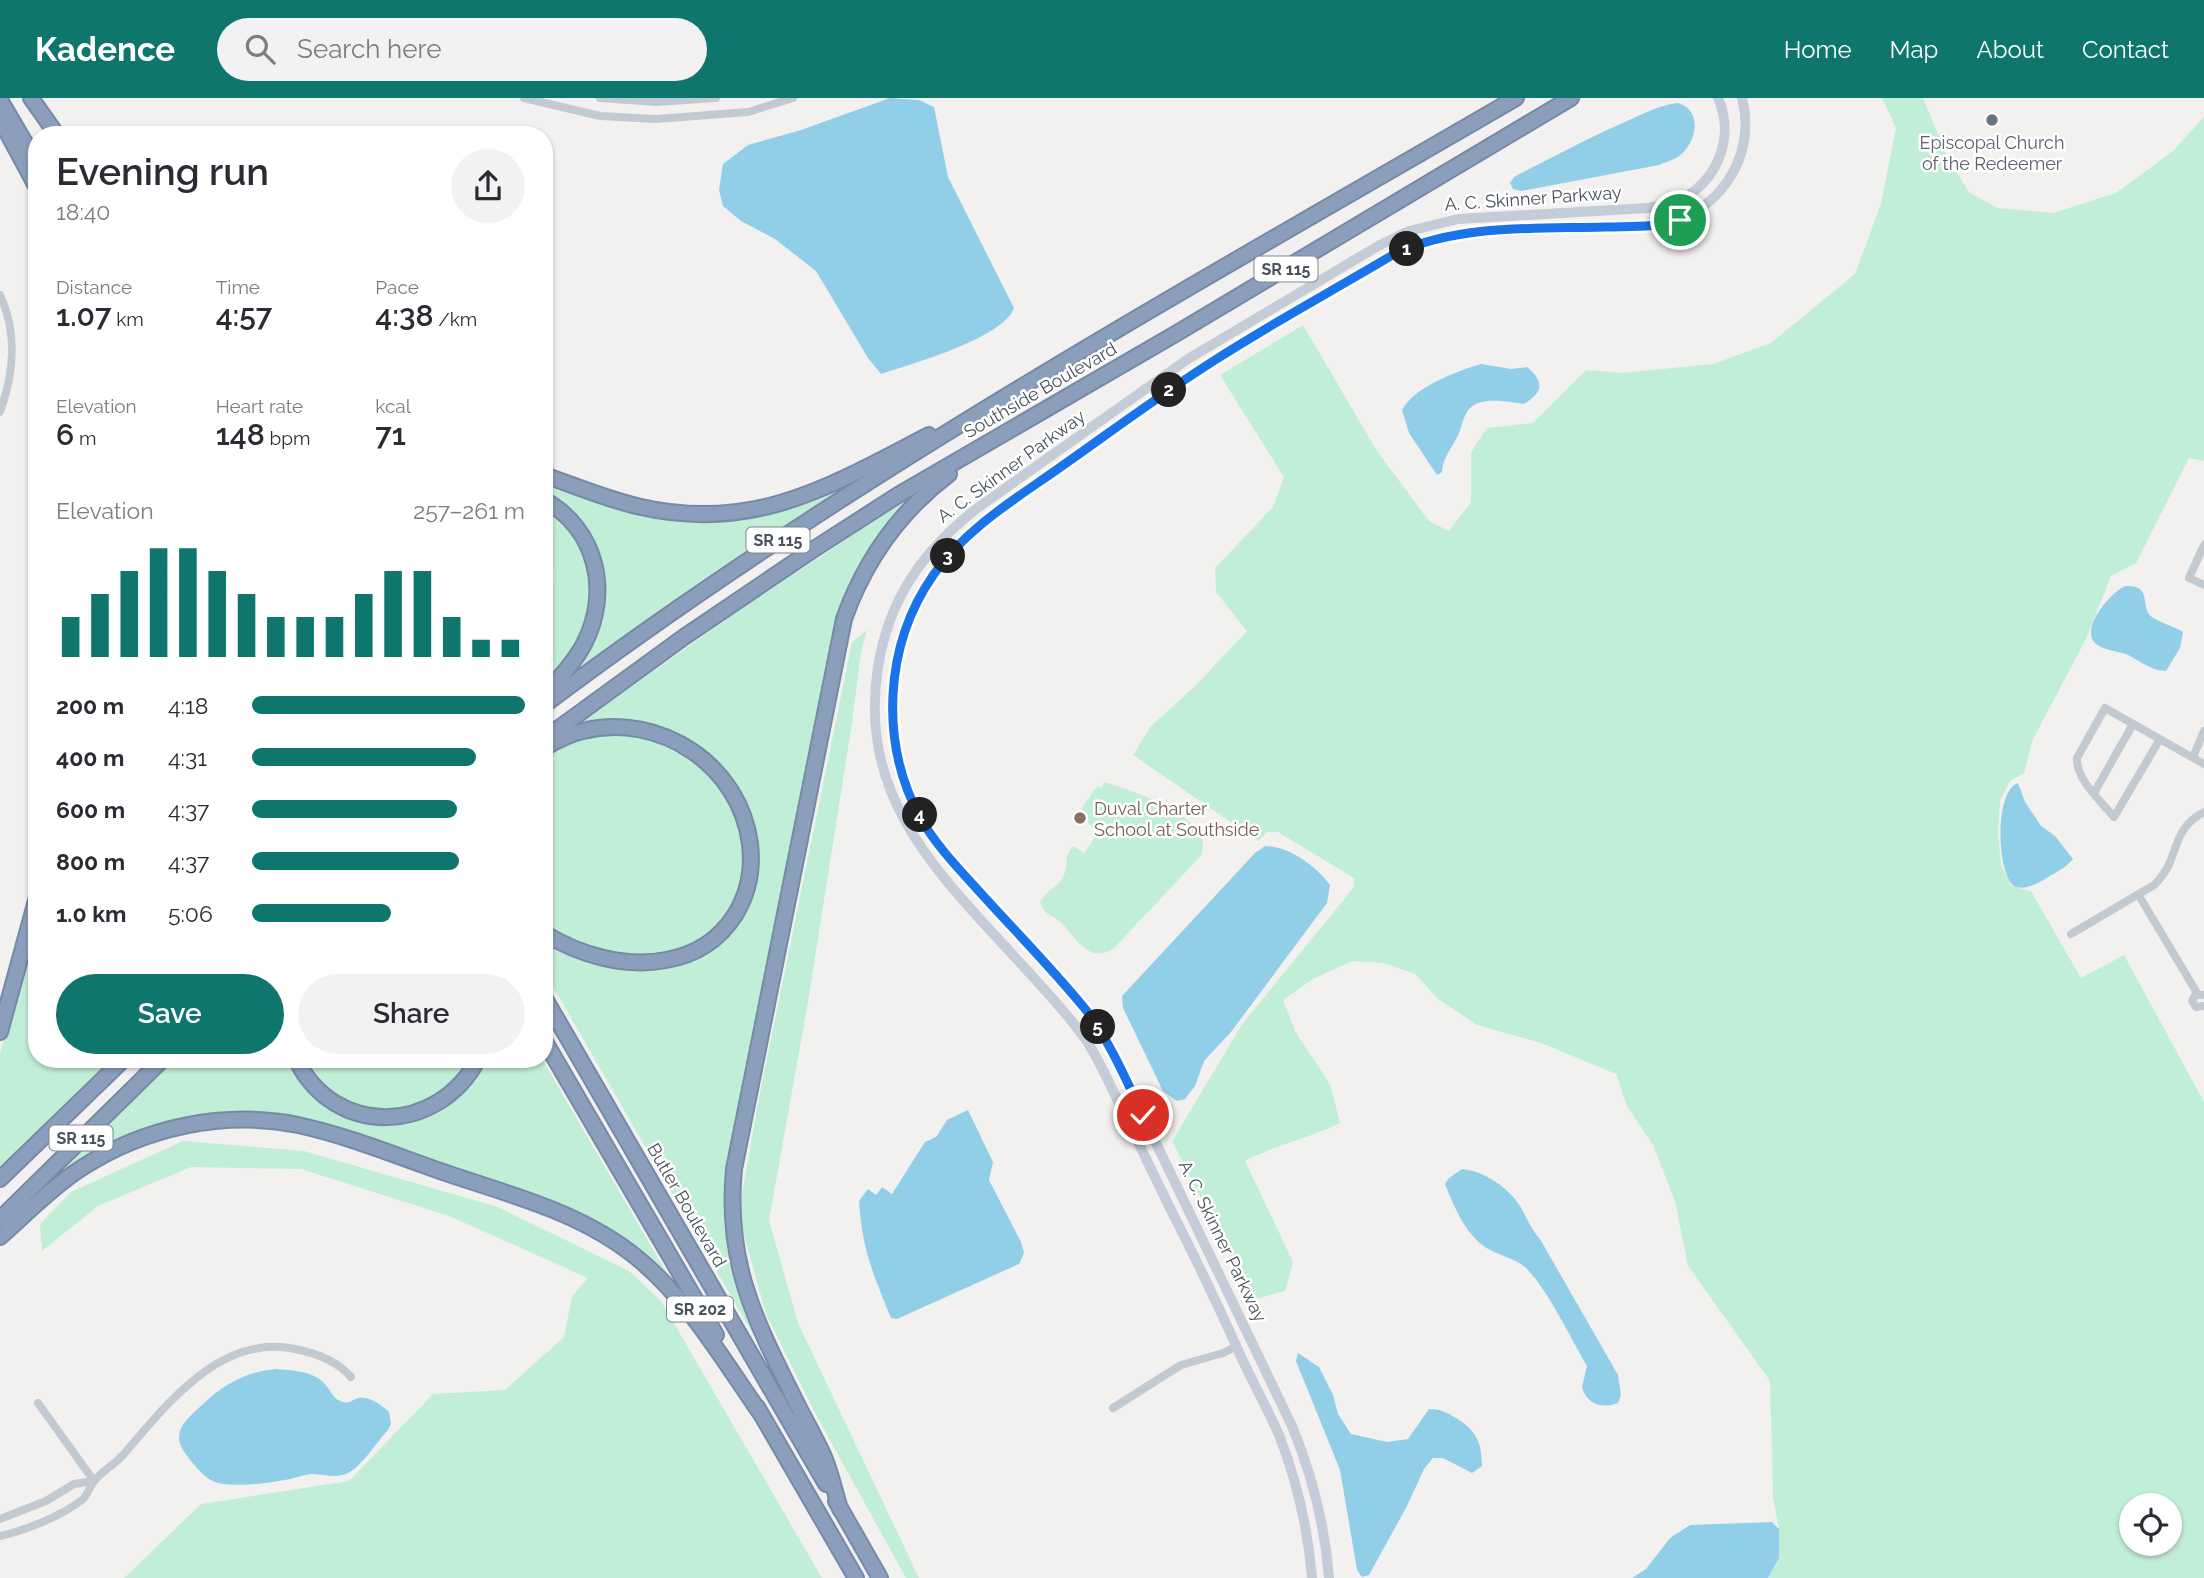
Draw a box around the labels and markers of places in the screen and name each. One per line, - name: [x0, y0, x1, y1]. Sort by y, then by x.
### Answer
- marker: Episcopal Church of the Redeemer: [1984, 112, 2000, 128]
- place label: Episcopal Church of the Redeemer: [1920, 132, 2064, 174]
- pin: [1650, 190, 1710, 250]
- pin: 1: [1390, 232, 1424, 266]
- pin: 2: [1152, 372, 1186, 408]
- pin: 3: [930, 538, 965, 574]
- pin: 4: [902, 798, 937, 832]
- place label: Duval Charter School at Southside: [1094, 798, 1260, 840]
- marker: Duval Charter School at Southside: [1072, 810, 1088, 826]
- pin: 5: [1080, 1010, 1116, 1044]
- pin: [1113, 1085, 1173, 1145]

